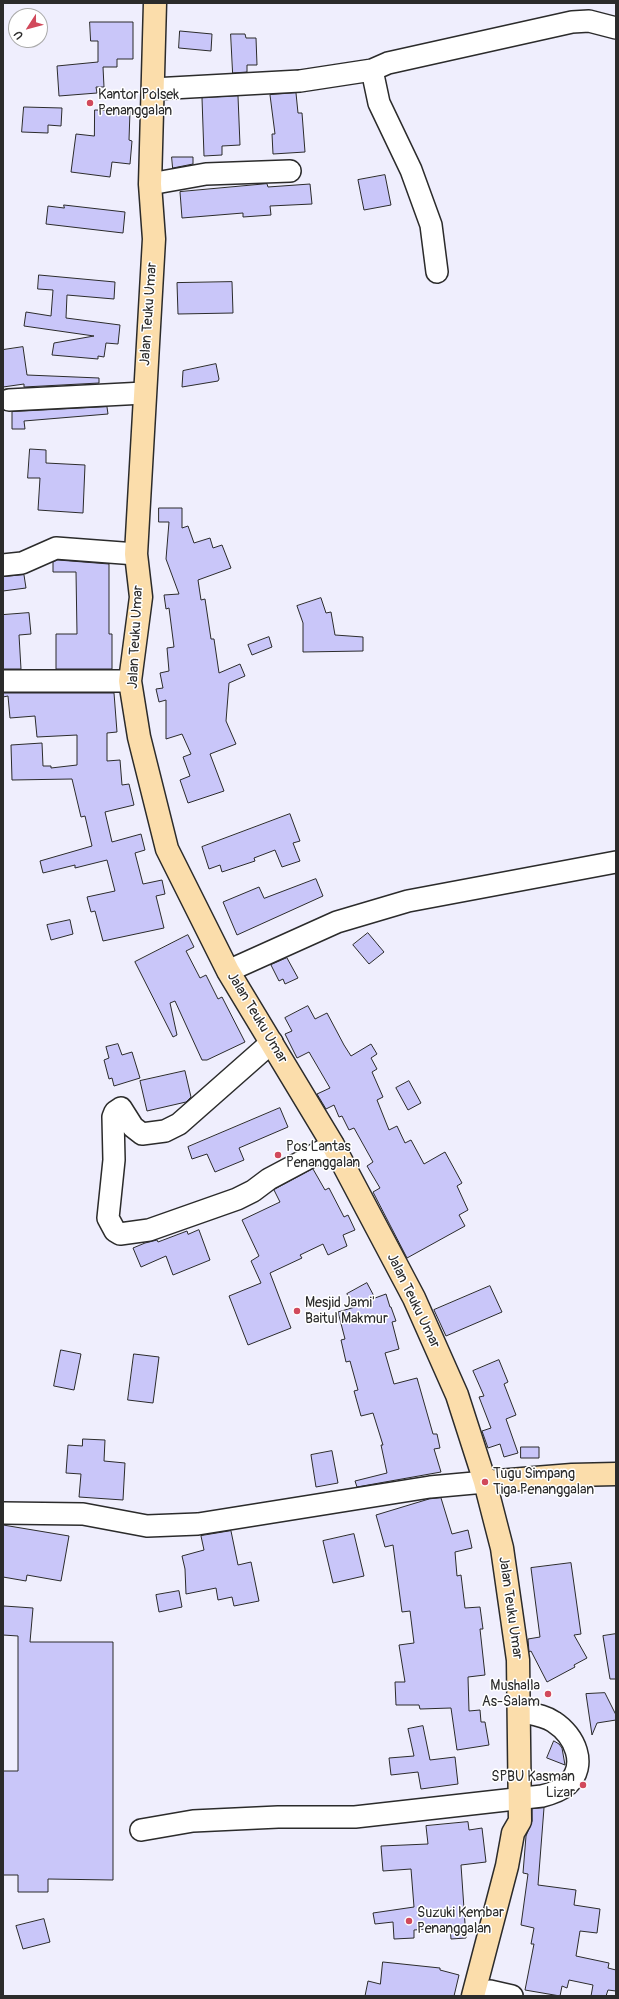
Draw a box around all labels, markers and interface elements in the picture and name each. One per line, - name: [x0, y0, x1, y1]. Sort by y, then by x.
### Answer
- north arrow: [8, 8, 48, 48]
- text: U: [11, 28, 26, 42]
- place label: Kantor Polsek Penanggalan: [98, 87, 179, 120]
- marker: Kantor Polsek Penanggalan: [85, 98, 95, 108]
- street label: Jalan Teuku Umar: [137, 262, 161, 366]
- street label: Jalan Teuku Umar: [125, 585, 147, 689]
- street label: Jalan Teuku Umar: [223, 969, 291, 1067]
- place label: Pos Lantas Penanggalan: [286, 1139, 360, 1172]
- marker: Pos Lantas Penanggalan: [273, 1150, 283, 1160]
- street label: Jalan Teuku Umar: [383, 1251, 443, 1351]
- place label: Mesjid Jami' Baitul Makmur: [305, 1295, 388, 1328]
- marker: Mesjid Jami' Baitul Makmur: [292, 1306, 302, 1316]
- place label: Tugu Simpang Tiga Penanggalan: [493, 1466, 594, 1498]
- marker: Tugu Simpang Tiga Penanggalan: [480, 1477, 490, 1487]
- street label: Jalan Teuku Umar: [494, 1556, 526, 1660]
- place label: Mushalla As-Salam: [482, 1678, 540, 1710]
- marker: Mushalla As-Salam: [543, 1689, 553, 1699]
- place label: SPBU Kasman Lizar: [491, 1769, 575, 1802]
- marker: SPBU Kasman Lizar: [578, 1780, 588, 1790]
- place label: Suzuki Kembar Penanggalan: [417, 1905, 504, 1938]
- marker: Suzuki Kembar Penanggalan: [404, 1916, 414, 1926]

